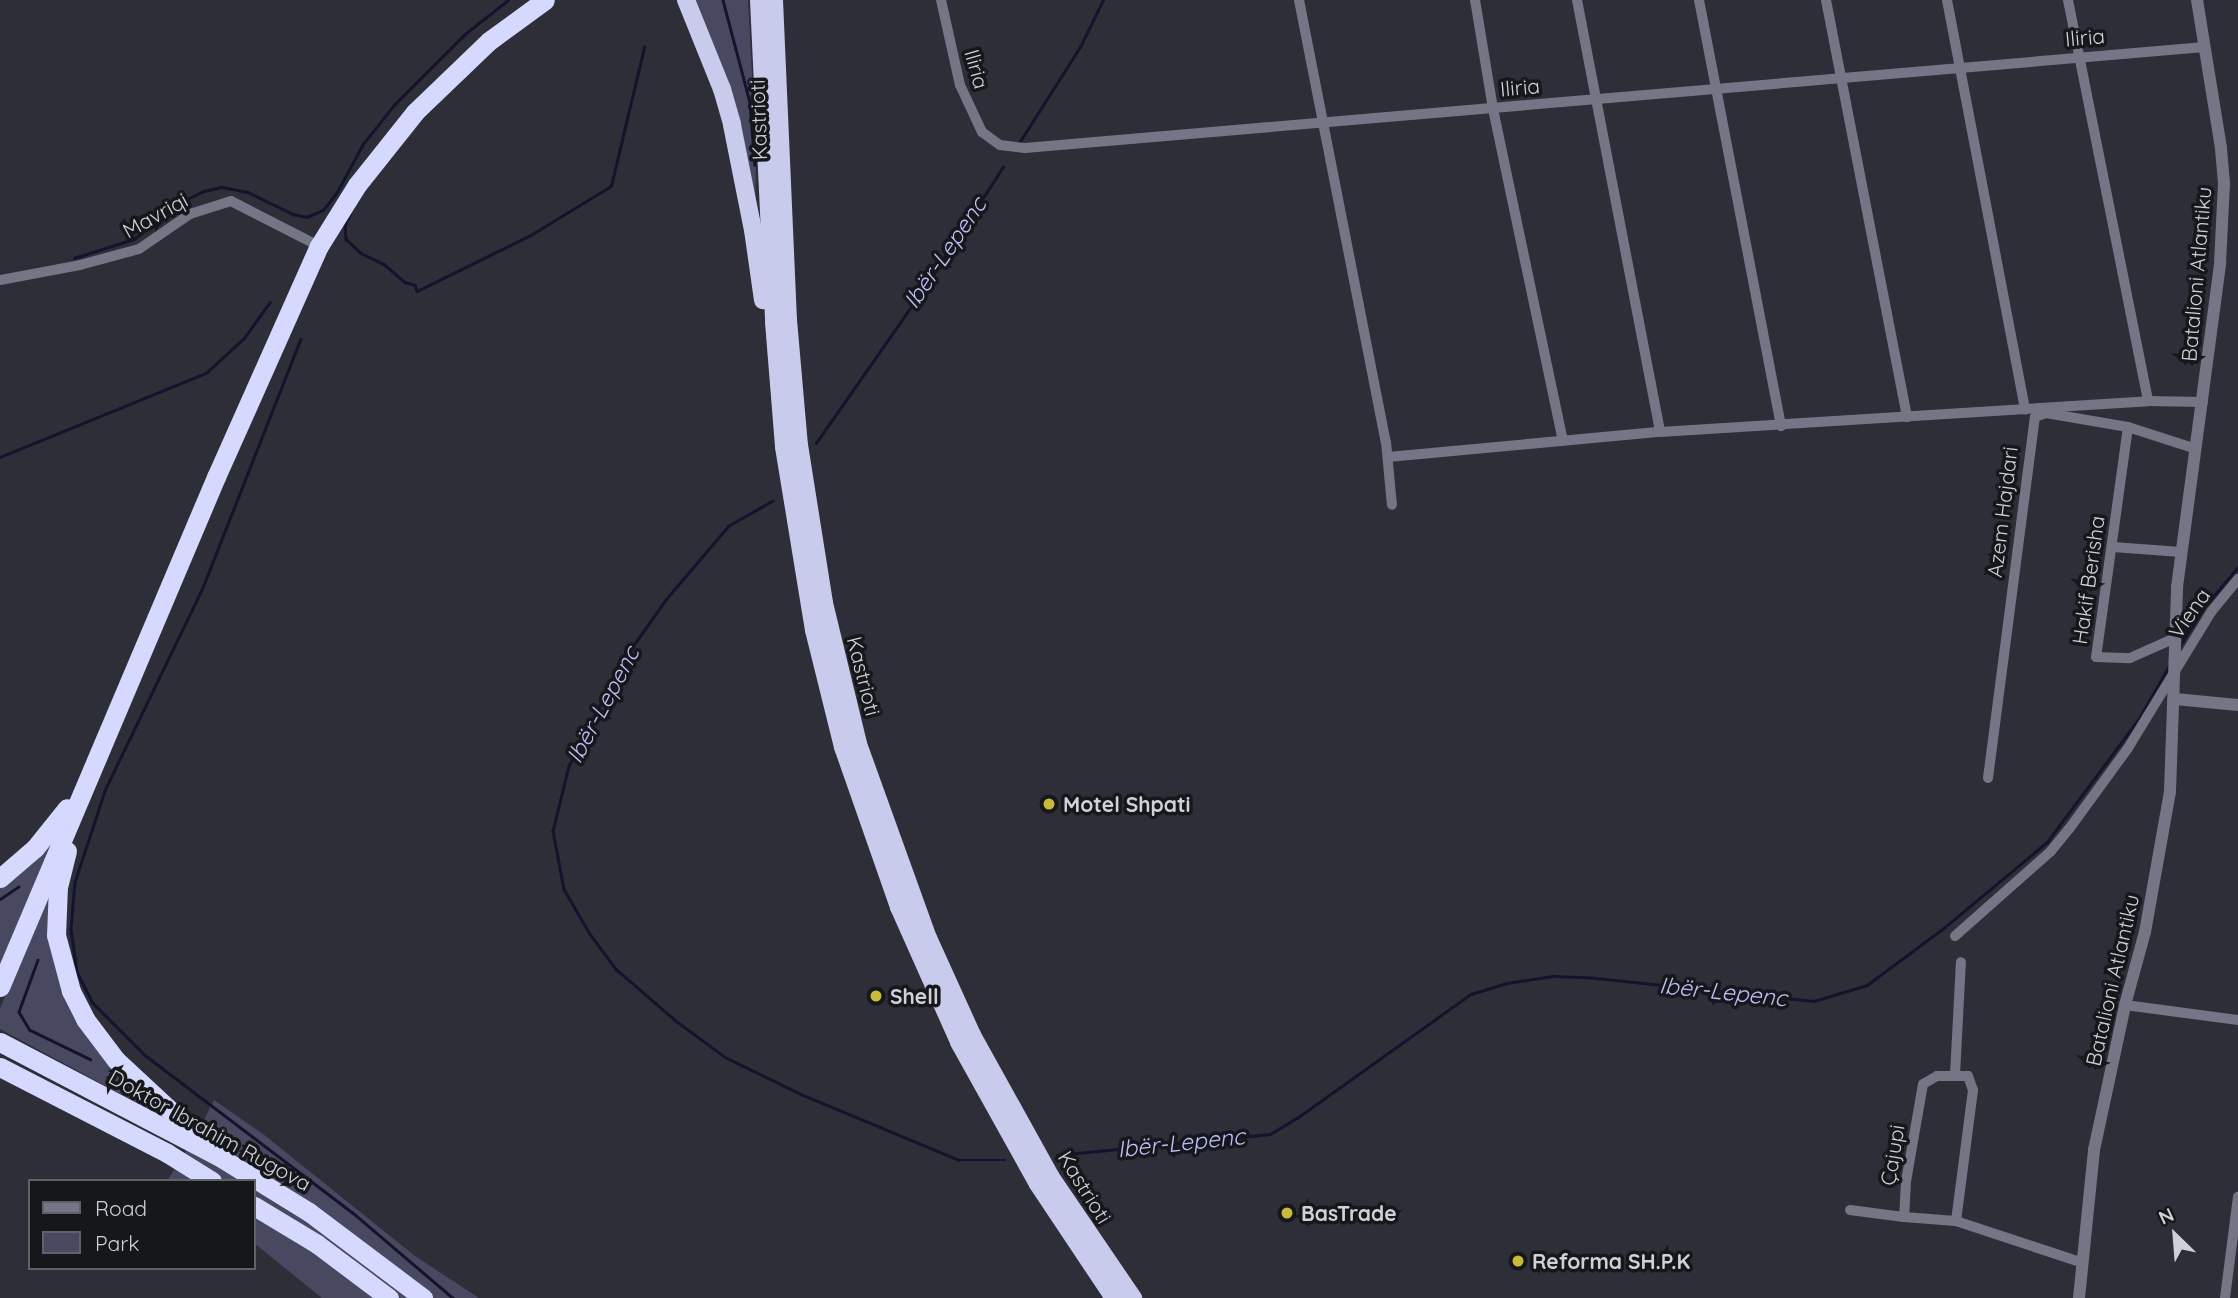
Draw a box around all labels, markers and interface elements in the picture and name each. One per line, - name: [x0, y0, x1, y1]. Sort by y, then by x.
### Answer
- street label: Iliria: [2064, 23, 2106, 51]
- street label: Iliria: [959, 46, 995, 92]
- street label: Iliria: [1499, 73, 1541, 101]
- street label: Kastrioti: [744, 79, 772, 161]
- street label: Batalioni Atlantiku: [2176, 185, 2216, 363]
- street label: Mavriqi: [118, 187, 192, 243]
- water label: Ibër-Lepenc: [898, 192, 992, 314]
- street label: Azem Hajdari: [1981, 445, 2023, 579]
- street label: Hakif Berisha: [2067, 514, 2109, 646]
- street label: Viena: [2163, 583, 2215, 643]
- street label: Kastrioti: [842, 634, 886, 718]
- water label: Ibër-Lepenc: [561, 642, 645, 768]
- place label: Motel Shpati: [1063, 791, 1190, 817]
- marker: Motel Shpati: [1041, 796, 1057, 812]
- street label: Batalioni Atlantiku: [2080, 892, 2144, 1068]
- water label: Ibër-Lepenc: [1658, 972, 1788, 1012]
- place label: Shell: [890, 983, 939, 1009]
- marker: Shell: [868, 988, 884, 1004]
- street label: Doktor Ibrahim Rugova: [105, 1064, 315, 1196]
- water label: Ibër-Lepenc: [1116, 1123, 1246, 1163]
- street label: Çajupi: [1875, 1123, 1909, 1187]
- street label: Kastrioti: [1053, 1146, 1117, 1228]
- legend: [28, 1179, 256, 1270]
- text: Road: [95, 1195, 147, 1221]
- place label: BasTrade: [1301, 1200, 1397, 1226]
- north arrow: [2140, 1200, 2210, 1270]
- text: N: [2155, 1202, 2178, 1230]
- marker: BasTrade: [1279, 1205, 1295, 1221]
- text: Park: [95, 1230, 139, 1256]
- place label: Reforma SH.P.K: [1532, 1248, 1690, 1274]
- marker: Reforma SH.P.K: [1510, 1253, 1526, 1269]

